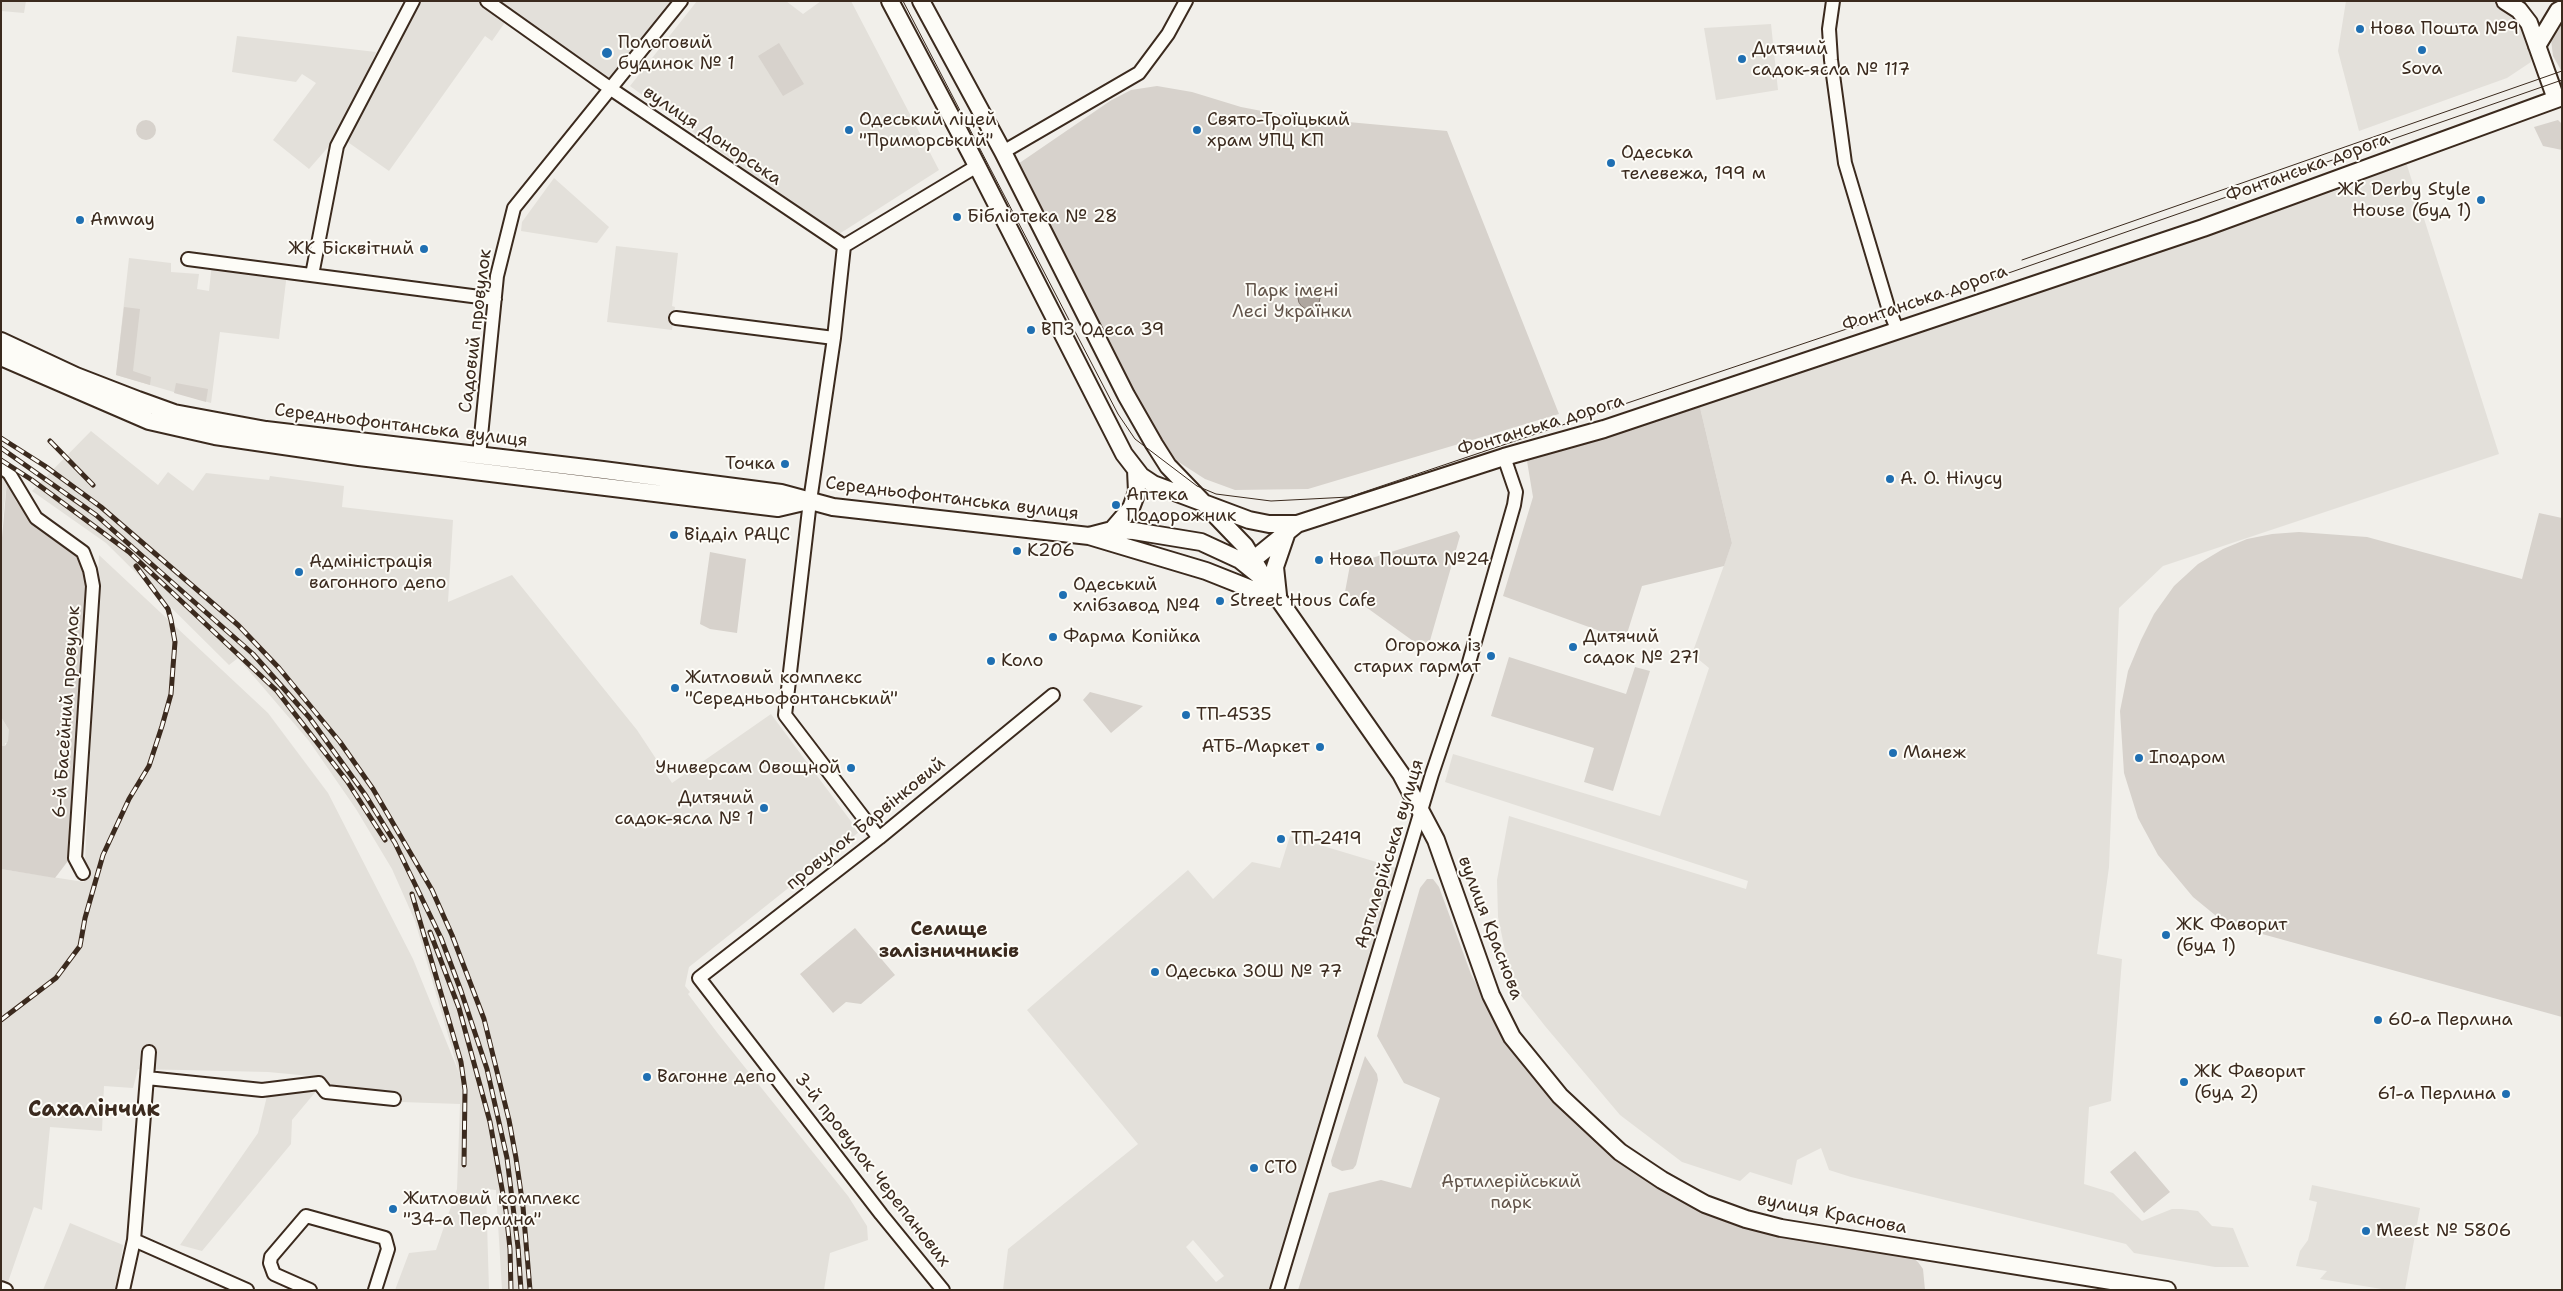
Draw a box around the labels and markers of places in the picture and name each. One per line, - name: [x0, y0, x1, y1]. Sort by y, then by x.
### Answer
- place label: Нова Пошта №9: [2370, 18, 2519, 40]
- marker: Нова Пошта №9: [2354, 23, 2366, 35]
- place label: Пологовий будинок № 1: [618, 32, 735, 74]
- place label: Дитячий садок-ясла № 117: [1752, 38, 1910, 80]
- marker: Sova: [2416, 44, 2428, 56]
- marker: Пологовий будинок № 1: [600, 46, 614, 60]
- marker: Дитячий садок-ясла № 117: [1736, 53, 1748, 65]
- place label: Sova: [2402, 58, 2442, 80]
- place label: Одеський ліцей "Приморський": [859, 109, 997, 152]
- place label: Свято-Троїцький храм УПЦ КП: [1207, 109, 1350, 152]
- marker: Одеський ліцей "Приморський": [843, 124, 855, 136]
- marker: Свято-Троїцький храм УПЦ КП: [1191, 124, 1203, 136]
- place label: Одеська телевежа, 199 м: [1621, 142, 1766, 184]
- marker: Одеська телевежа, 199 м: [1605, 157, 1617, 169]
- place label: ЖК Derby Style House (буд 1): [2337, 179, 2471, 222]
- marker: ЖК Derby Style House (буд 1): [2475, 194, 2487, 206]
- place label: Бібліотека № 28: [967, 206, 1118, 228]
- place label: Amway: [90, 209, 155, 231]
- marker: Бібліотека № 28: [951, 211, 963, 223]
- marker: Amway: [74, 214, 86, 226]
- place label: ЖК Бісквітний: [288, 238, 414, 260]
- marker: ЖК Бісквітний: [418, 243, 430, 255]
- place label: ВПЗ Одеса 39: [1041, 319, 1164, 341]
- marker: ВПЗ Одеса 39: [1025, 324, 1037, 336]
- place label: Точка: [725, 453, 775, 475]
- marker: Точка: [779, 458, 791, 470]
- place label: А. О. Нілусу: [1900, 468, 2003, 490]
- marker: А. О. Нілусу: [1884, 473, 1896, 485]
- place label: Аптека Подорожник: [1126, 484, 1236, 526]
- marker: Аптека Подорожник: [1110, 499, 1122, 511]
- place label: Відділ РАЦС: [684, 524, 790, 546]
- marker: Відділ РАЦС: [668, 529, 680, 541]
- place label: К206: [1027, 540, 1075, 562]
- marker: К206: [1011, 545, 1023, 557]
- place label: Нова Пошта №24: [1329, 549, 1489, 571]
- place label: Адміністрація вагонного депо: [309, 551, 446, 594]
- marker: Нова Пошта №24: [1313, 554, 1325, 566]
- marker: Адміністрація вагонного депо: [293, 566, 305, 578]
- place label: Одеський хлібзавод №4: [1073, 574, 1200, 616]
- marker: Одеський хлібзавод №4: [1057, 589, 1069, 601]
- place label: Street Hous Cafe: [1230, 590, 1376, 612]
- marker: Street Hous Cafe: [1214, 595, 1226, 607]
- place label: Фарма Копійка: [1063, 626, 1200, 648]
- place label: Дитячий садок № 271: [1583, 626, 1699, 669]
- marker: Фарма Копійка: [1047, 631, 1059, 643]
- place label: Огорожа із старих гармат: [1353, 635, 1481, 678]
- marker: Дитячий садок № 271: [1567, 641, 1579, 653]
- place label: Коло: [1001, 650, 1043, 672]
- marker: Огорожа із старих гармат: [1485, 650, 1497, 662]
- marker: Коло: [985, 655, 997, 667]
- place label: Житловий комплекс "Середньофонтанський": [685, 667, 898, 710]
- marker: Житловий комплекс "Середньофонтанський": [669, 682, 681, 694]
- place label: ТП-4535: [1196, 704, 1272, 726]
- marker: ТП-4535: [1180, 709, 1192, 721]
- place label: АТБ-Маркет: [1202, 736, 1310, 758]
- marker: АТБ-Маркет: [1314, 741, 1326, 753]
- place label: Манеж: [1903, 742, 1966, 764]
- marker: Манеж: [1887, 747, 1899, 759]
- place label: Іподром: [2149, 747, 2225, 769]
- marker: Іподром: [2133, 752, 2145, 764]
- place label: Универсам Овощной: [655, 757, 841, 779]
- marker: Универсам Овощной: [845, 762, 857, 774]
- place label: Дитячий садок-ясла № 1: [615, 787, 754, 830]
- marker: Дитячий садок-ясла № 1: [758, 802, 770, 814]
- place label: ТП-2419: [1291, 828, 1362, 850]
- marker: ТП-2419: [1275, 833, 1287, 845]
- place label: ЖК Фаворит (буд 1): [2176, 914, 2287, 956]
- marker: ЖК Фаворит (буд 1): [2160, 929, 2172, 941]
- place label: Одеська ЗОШ № 77: [1165, 961, 1342, 983]
- marker: Одеська ЗОШ № 77: [1149, 966, 1161, 978]
- place label: 60-а Перлина: [2388, 1009, 2513, 1031]
- marker: 60-а Перлина: [2372, 1014, 2384, 1026]
- place label: ЖК Фаворит (буд 2): [2194, 1061, 2305, 1104]
- place label: Вагонне депо: [657, 1066, 777, 1088]
- marker: Вагонне депо: [641, 1071, 653, 1083]
- marker: ЖК Фаворит (буд 2): [2178, 1076, 2190, 1088]
- place label: 61-а Перлина: [2378, 1083, 2496, 1105]
- marker: 61-а Перлина: [2500, 1088, 2512, 1100]
- place label: СТО: [1264, 1157, 1297, 1179]
- marker: СТО: [1248, 1162, 1260, 1174]
- place label: Житловий комплекс "34-а Перлина": [403, 1188, 580, 1230]
- marker: Житловий комплекс "34-а Перлина": [387, 1203, 399, 1215]
- place label: Meest № 5806: [2376, 1220, 2511, 1242]
- marker: Meest № 5806: [2360, 1225, 2372, 1237]

